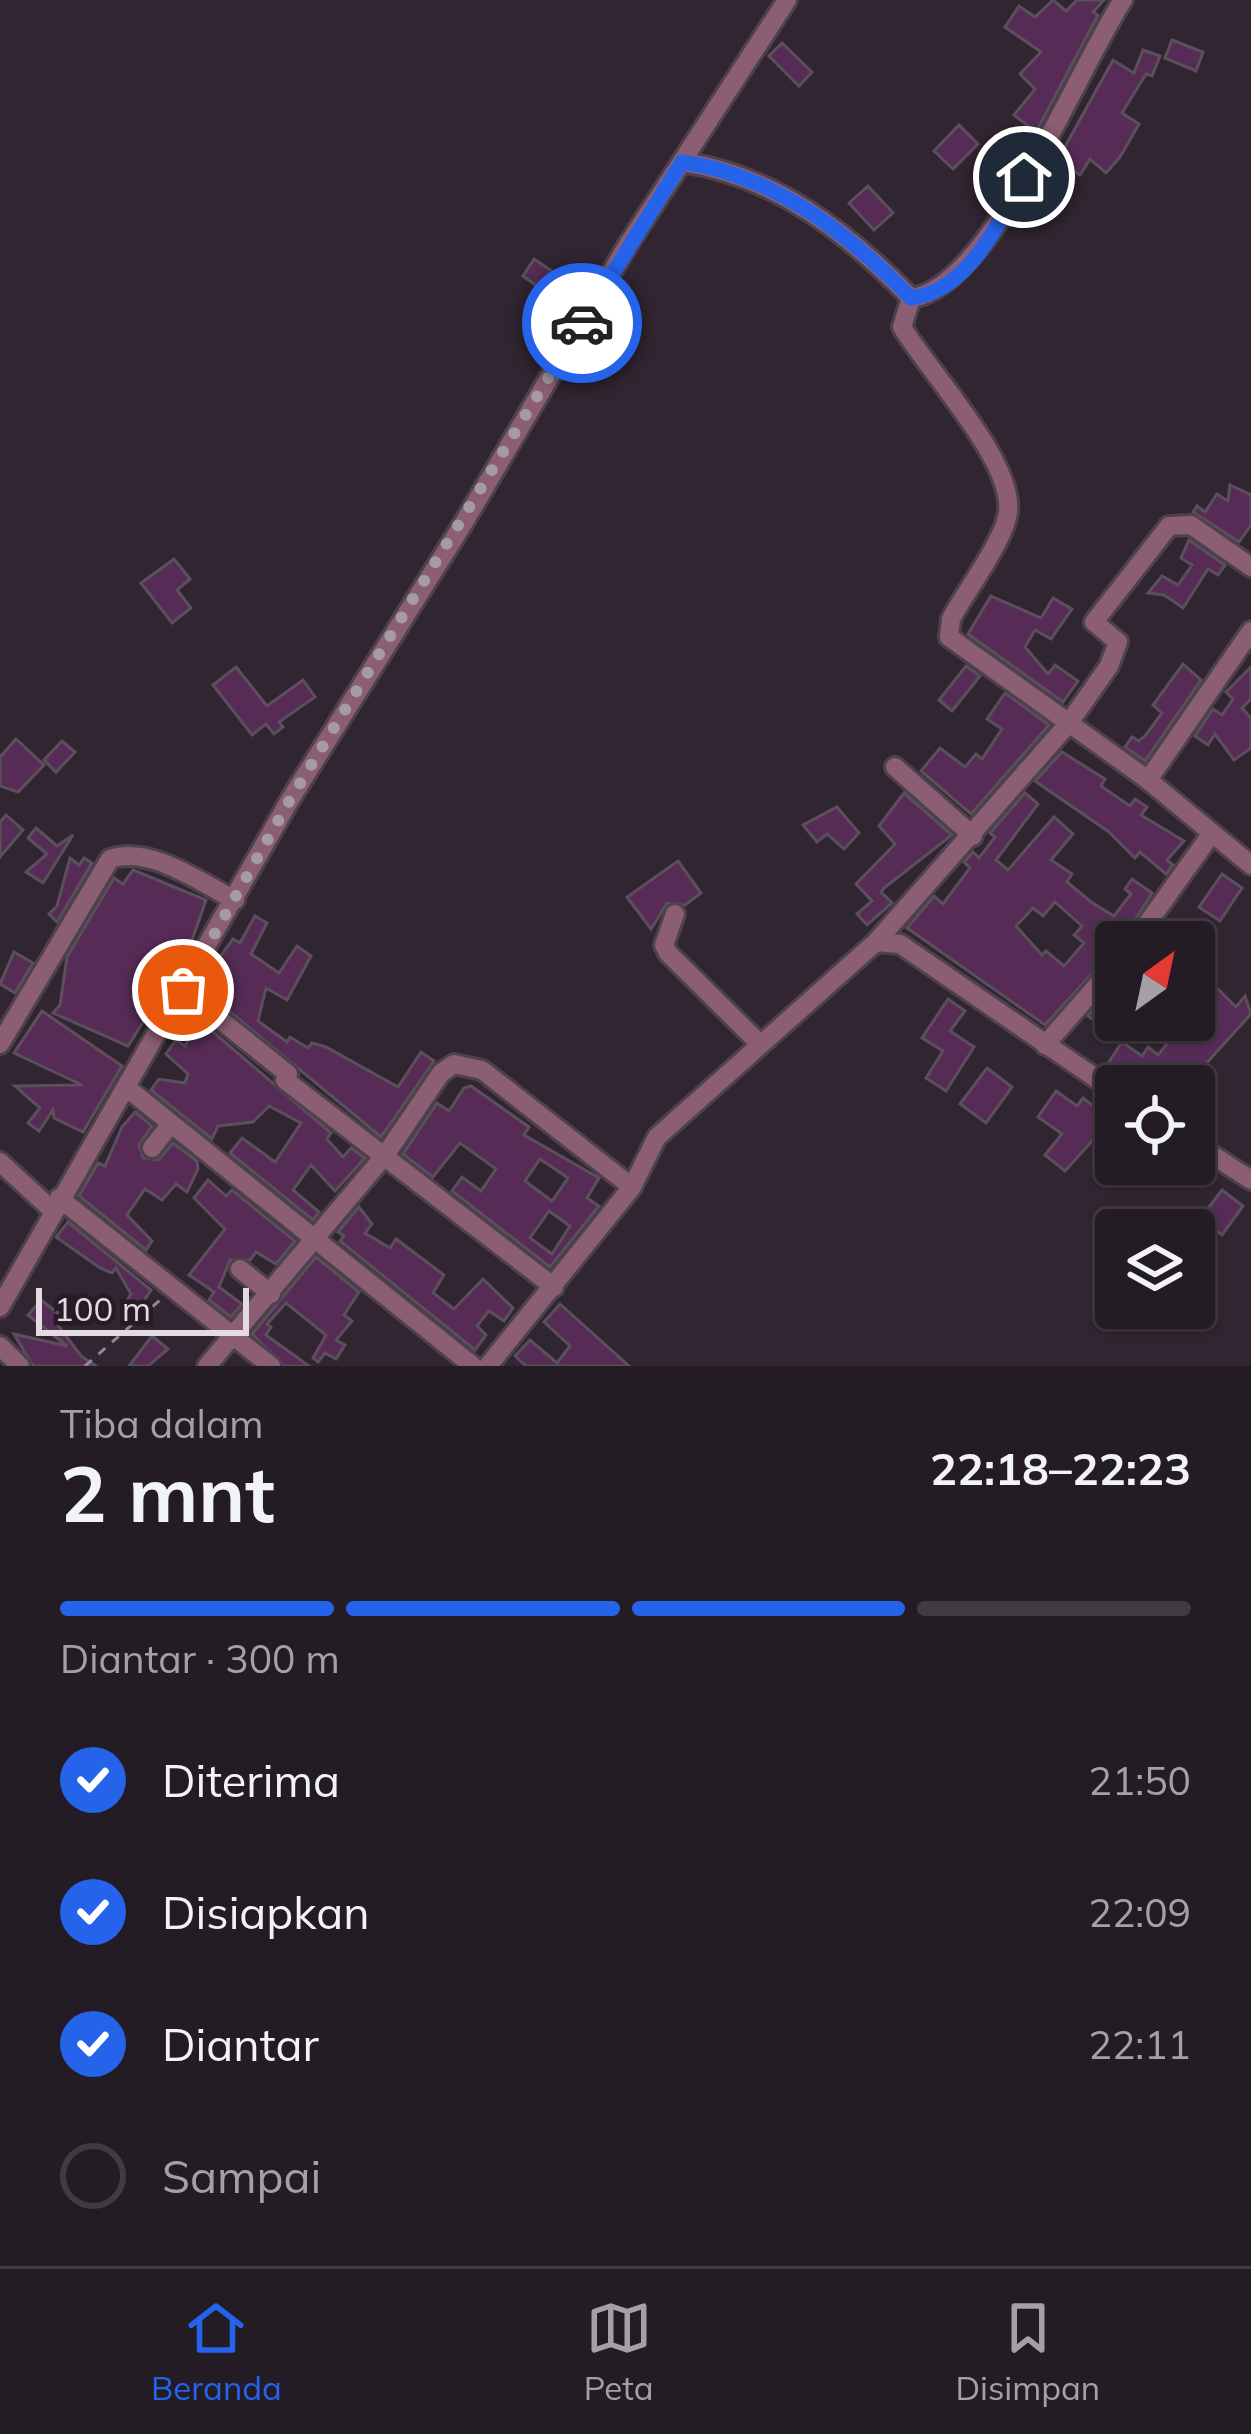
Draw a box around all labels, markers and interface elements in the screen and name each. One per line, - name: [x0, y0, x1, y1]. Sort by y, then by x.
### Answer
- pin: [973, 126, 1075, 228]
- icon: home: [991, 144, 1057, 210]
- courier: [522, 263, 642, 383]
- icon: car: [549, 290, 615, 356]
- north arrow: [1095, 921, 1215, 1041]
- map controls: [1095, 921, 1215, 1329]
- pin: [132, 939, 234, 1041]
- icon: bag: [150, 957, 216, 1023]
- button: locate: [1095, 1065, 1215, 1185]
- button: layers: [1095, 1209, 1215, 1329]
- scale bar: [36, 1282, 249, 1335]
- text: 100 m: [54, 1288, 151, 1329]
- text: Tiba dalam: [60, 1399, 264, 1448]
- text: 22:18–22:23: [930, 1440, 1191, 1496]
- text: 2 mnt: [60, 1444, 275, 1542]
- text: Diantar · 300 m: [60, 1634, 340, 1683]
- icon: check: [60, 1747, 126, 1813]
- text: Diterima: [162, 1752, 340, 1808]
- text: 21:50: [1089, 1756, 1191, 1805]
- icon: check: [60, 1879, 126, 1945]
- text: Disiapkan: [162, 1884, 370, 1940]
- text: 22:09: [1089, 1888, 1191, 1937]
- icon: check: [60, 2011, 126, 2077]
- text: Diantar: [162, 2016, 319, 2072]
- text: 22:11: [1089, 2020, 1191, 2069]
- text: Sampai: [162, 2148, 321, 2204]
- tab: Beranda: [151, 2295, 282, 2408]
- tab: Peta: [584, 2295, 654, 2408]
- tab: Disimpan: [955, 2295, 1100, 2408]

